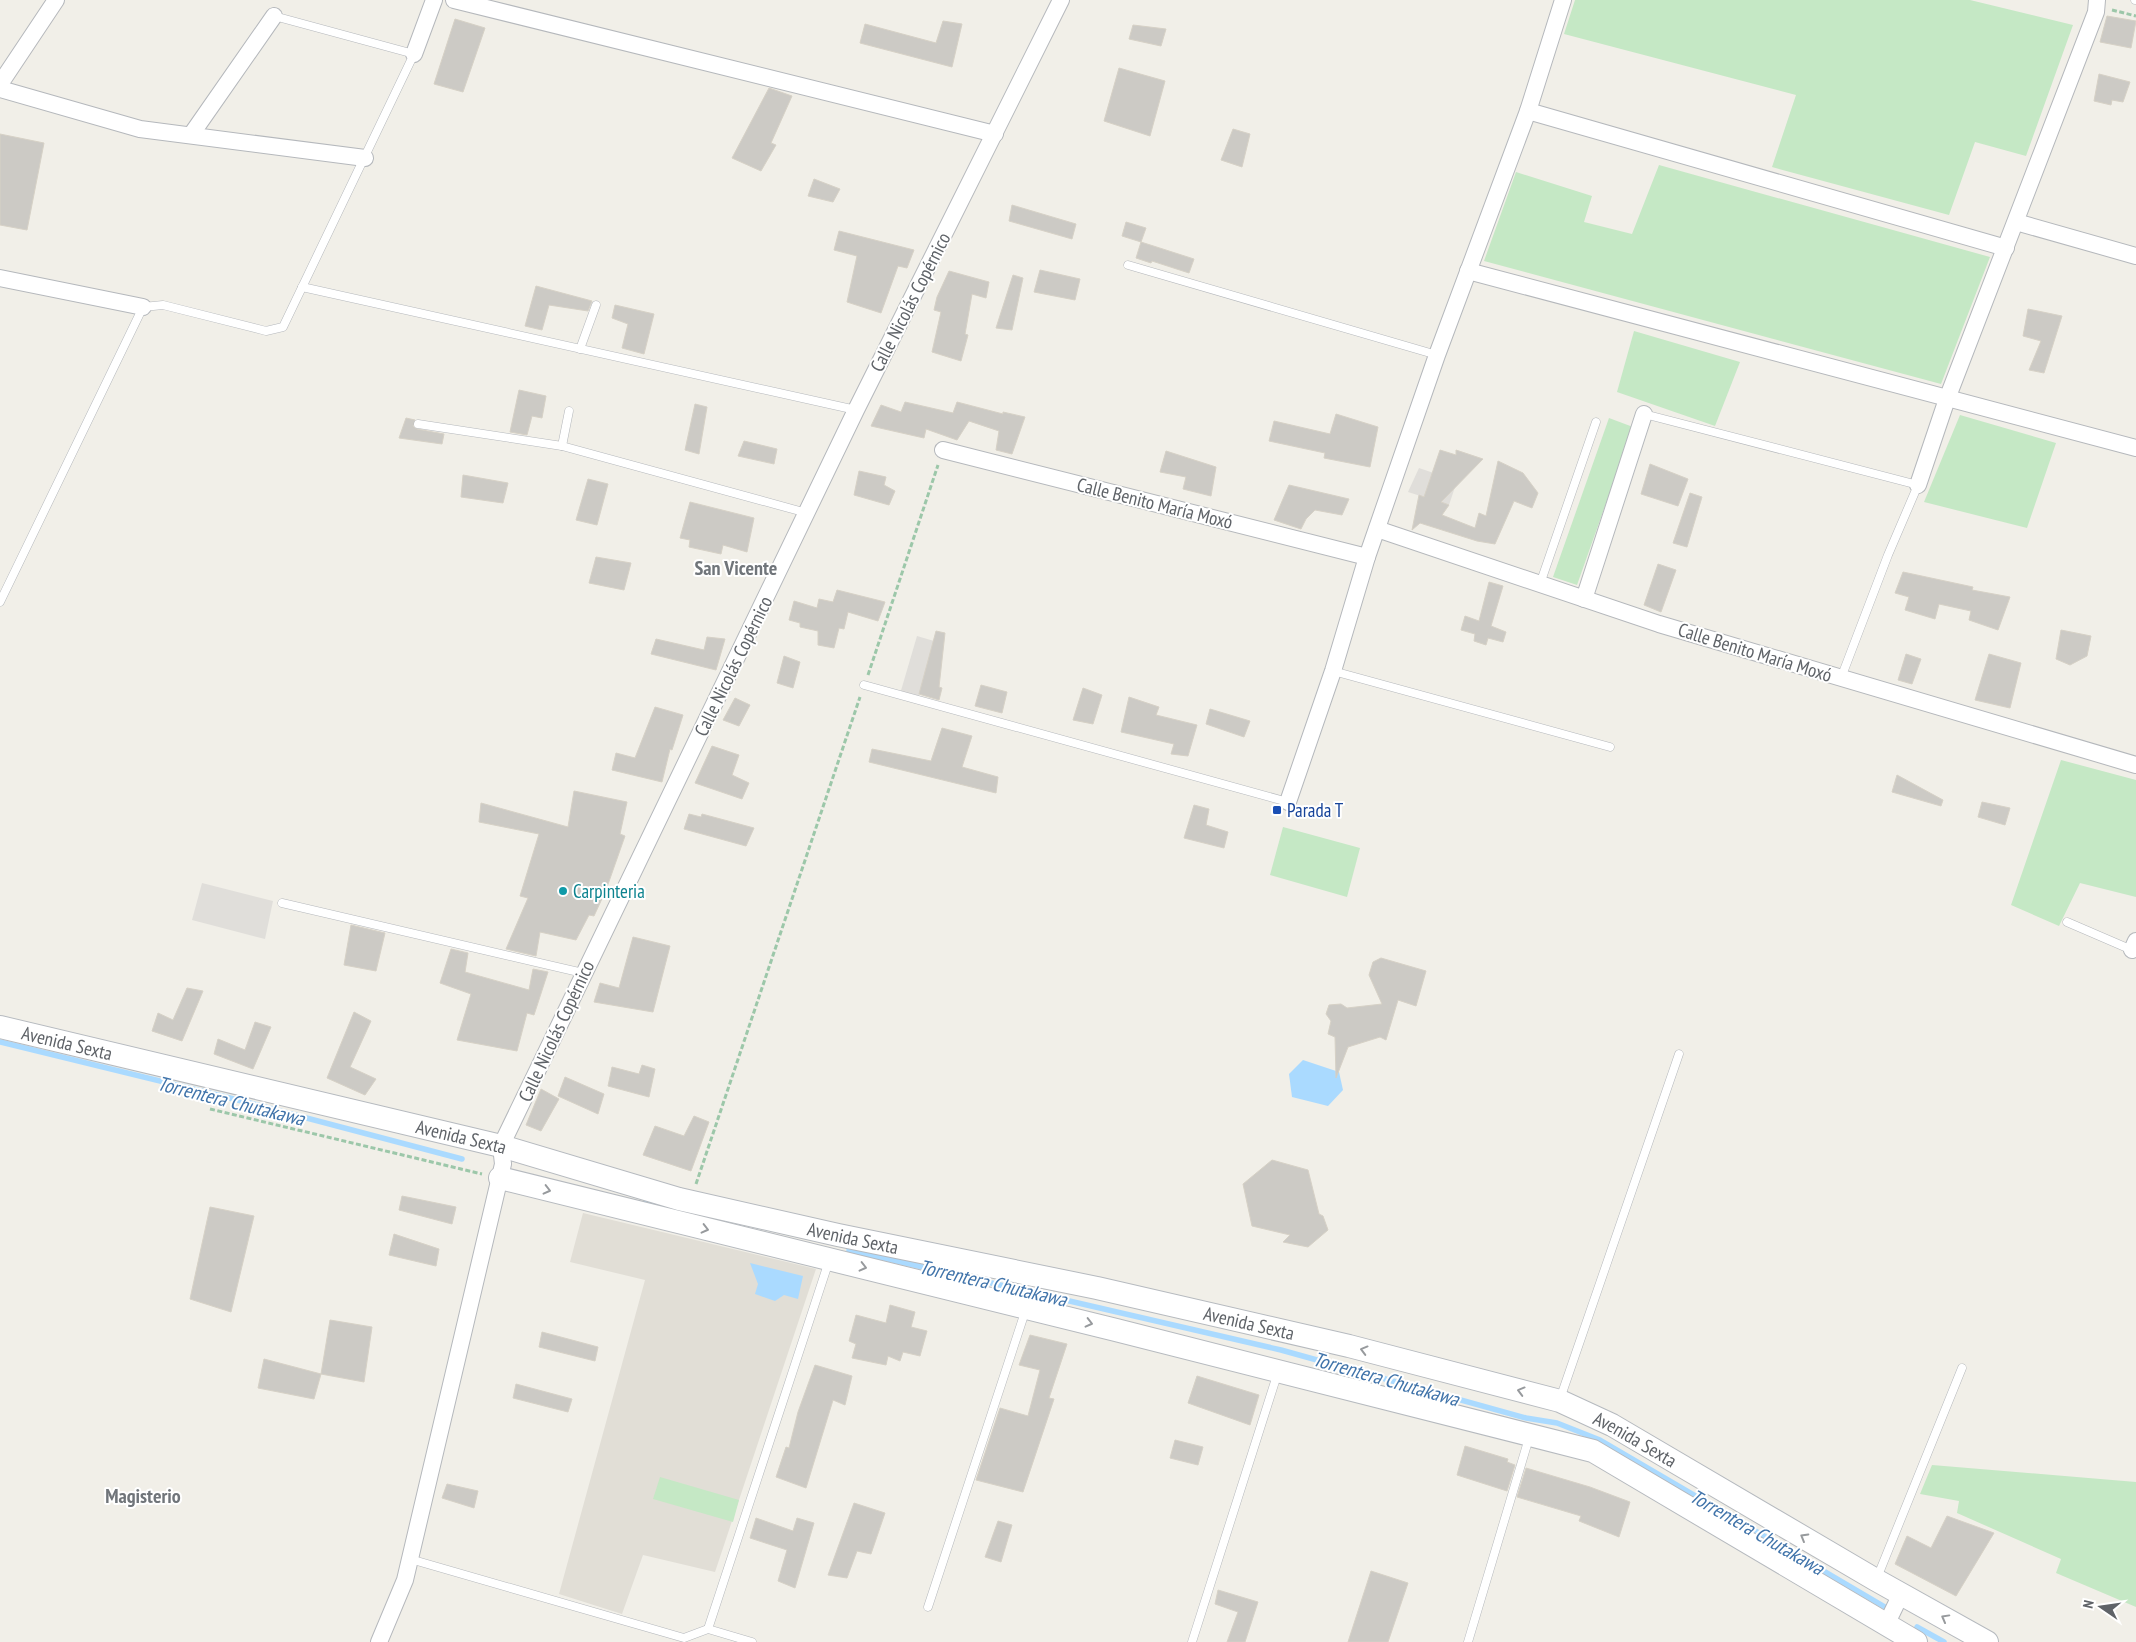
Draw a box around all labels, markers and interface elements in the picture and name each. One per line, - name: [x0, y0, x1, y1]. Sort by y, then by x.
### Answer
- street label: Calle Nicolás Copérnico: [865, 228, 955, 376]
- street label: Calle Benito María Moxó: [1075, 472, 1235, 534]
- district label: San Vicente: [695, 555, 777, 581]
- street label: Calle Nicolás Copérnico: [689, 592, 777, 740]
- street label: Calle Benito María Moxó: [1675, 617, 1835, 687]
- place label: Parada T: [1287, 798, 1344, 822]
- marker: Parada T: [1271, 804, 1283, 816]
- place label: Carpinteria: [573, 879, 645, 903]
- marker: Carpinteria: [557, 885, 569, 897]
- street label: Calle Nicolás Copérnico: [513, 957, 599, 1105]
- street label: Avenida Sexta: [19, 1021, 115, 1065]
- water label: Torrentera Chutakawa: [155, 1070, 308, 1132]
- street label: Avenida Sexta: [413, 1114, 509, 1159]
- one-way arrow: [543, 1184, 552, 1195]
- street label: Avenida Sexta: [805, 1216, 901, 1259]
- one-way arrow: [701, 1223, 709, 1233]
- water label: Torrentera Chutakawa: [917, 1253, 1070, 1313]
- one-way arrow: [858, 1261, 867, 1272]
- street label: Avenida Sexta: [1201, 1301, 1297, 1345]
- one-way arrow: [1084, 1317, 1093, 1328]
- one-way arrow: [1359, 1345, 1368, 1356]
- water label: Torrentera Chutakawa: [1310, 1346, 1463, 1413]
- one-way arrow: [1516, 1386, 1525, 1397]
- street label: Avenida Sexta: [1590, 1406, 1681, 1472]
- district label: Magisterio: [105, 1483, 181, 1509]
- water label: Torrentera Chutakawa: [1685, 1483, 1830, 1581]
- one-way arrow: [1800, 1534, 1809, 1544]
- north arrow: [2076, 1582, 2126, 1632]
- text: N: [2079, 1598, 2098, 1610]
- one-way arrow: [1941, 1615, 1950, 1625]

